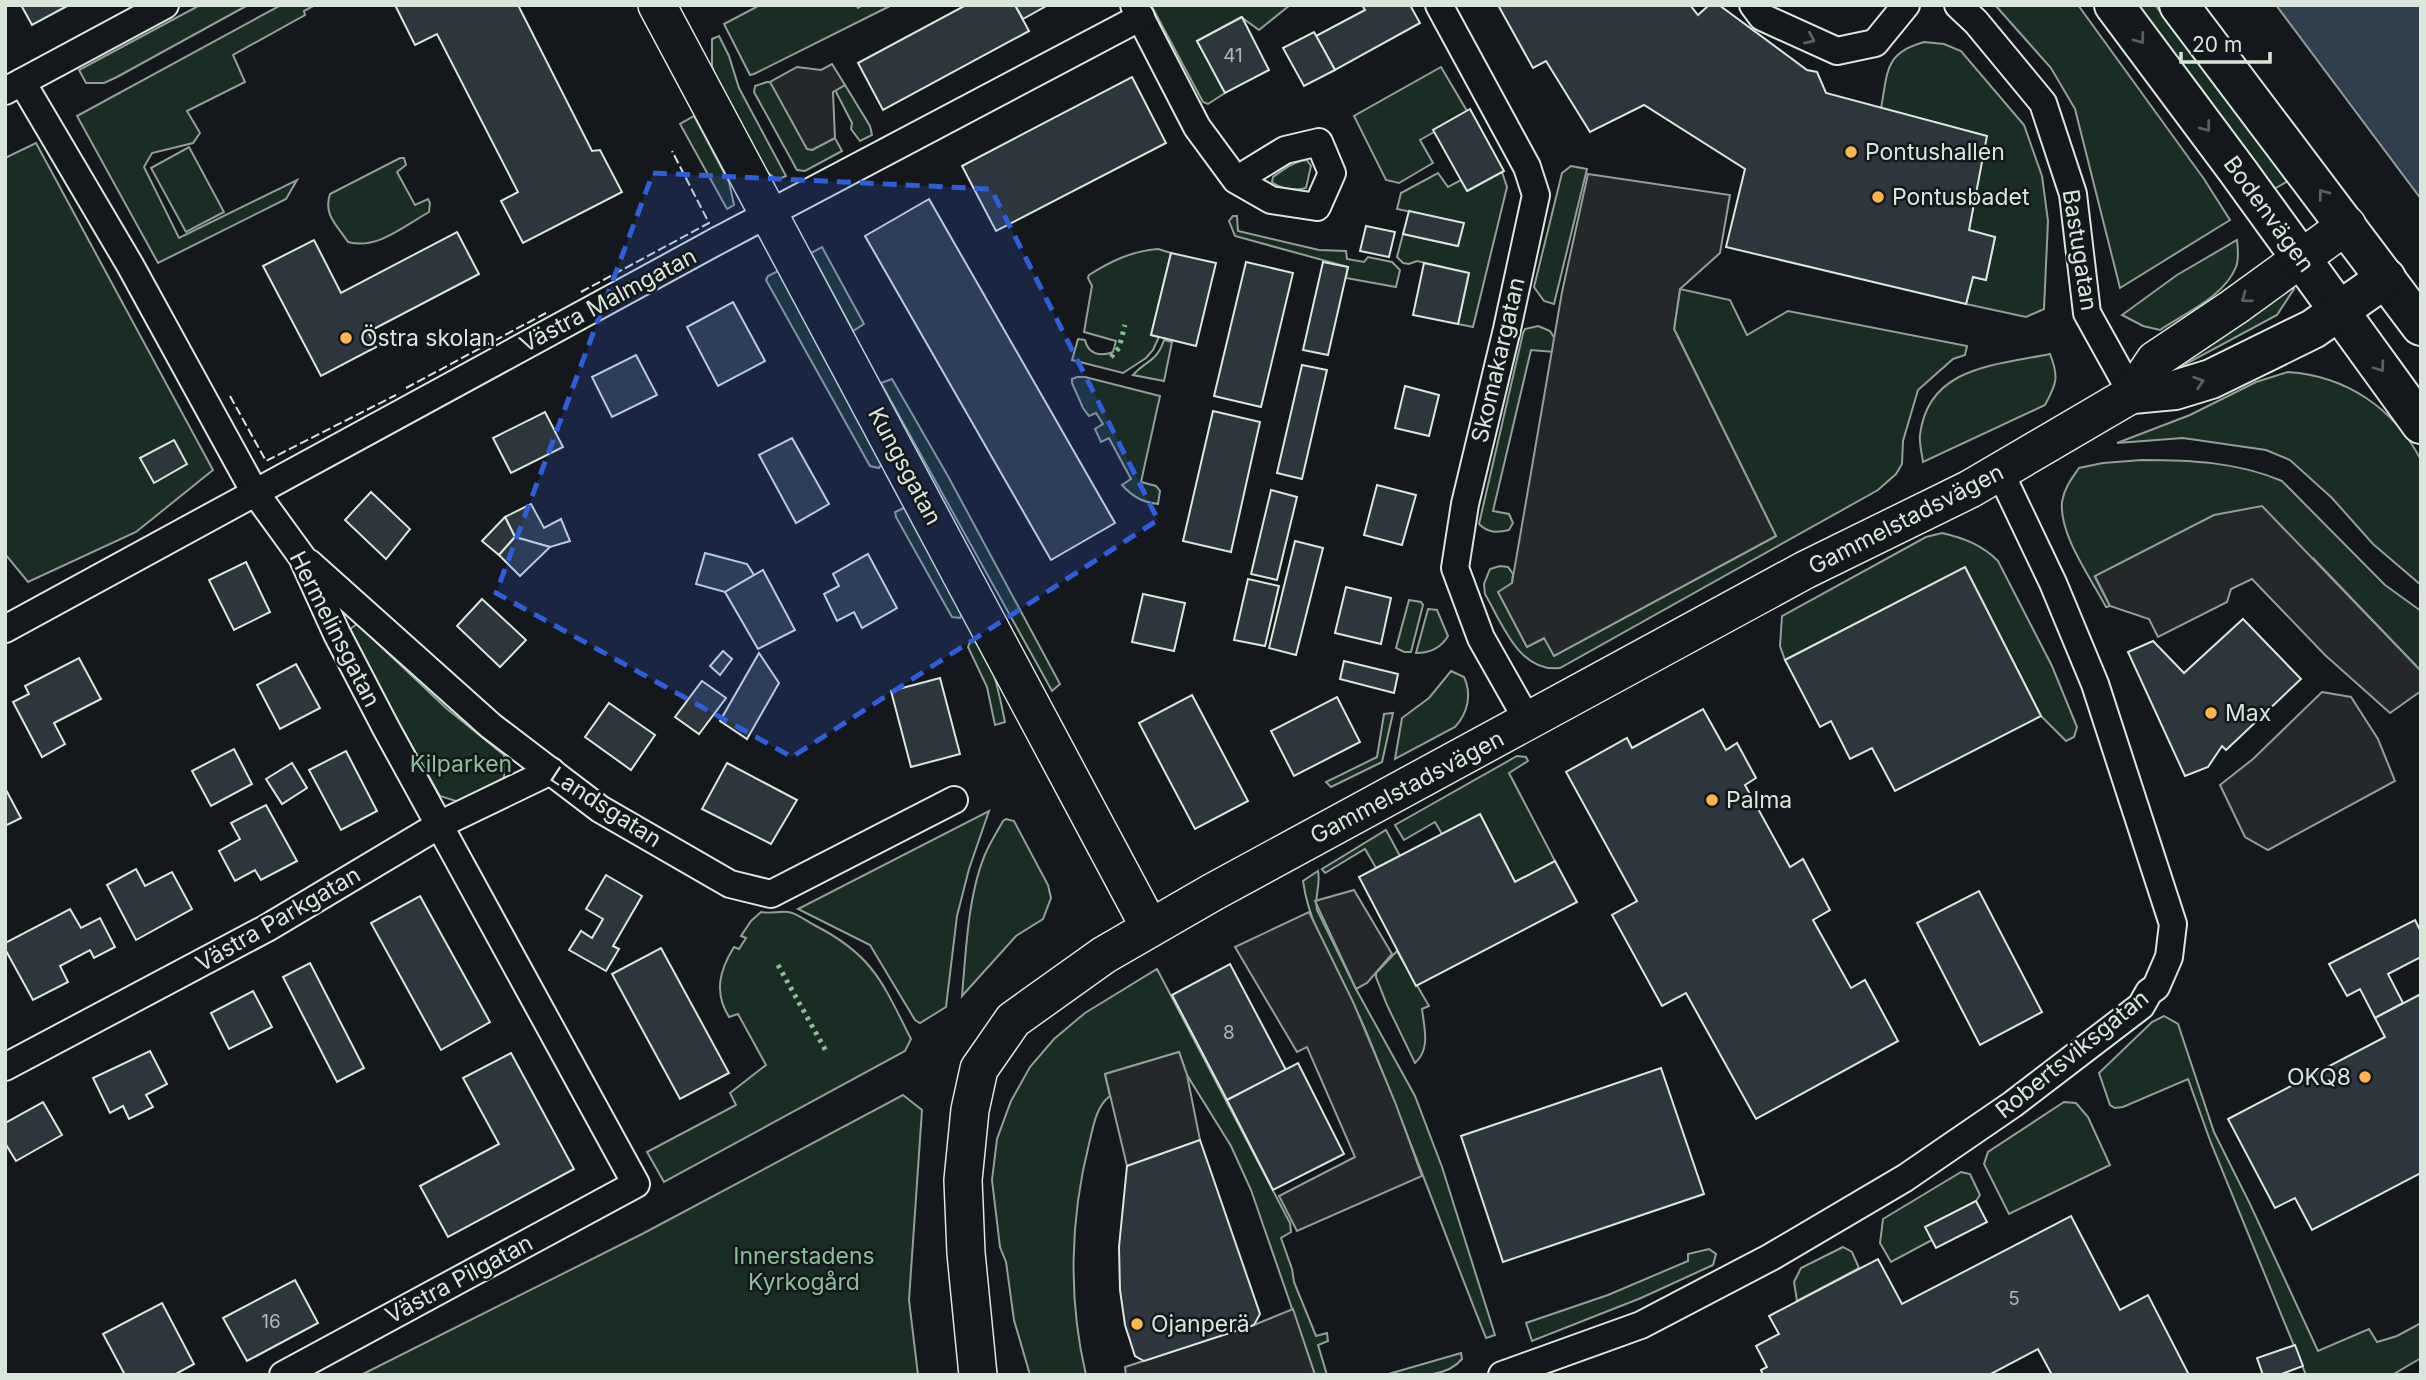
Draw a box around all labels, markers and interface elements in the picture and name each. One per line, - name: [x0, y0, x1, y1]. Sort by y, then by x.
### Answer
- scale bar: [2181, 21, 2270, 65]
- one-way arrow: [1803, 31, 1815, 45]
- one-way arrow: [2131, 31, 2144, 43]
- text: 20 m: [2192, 32, 2242, 57]
- house number: 41: [1223, 44, 1243, 67]
- one-way arrow: [2197, 119, 2210, 132]
- place label: Pontushallen: [1865, 138, 2005, 166]
- marker: Pontushallen: [1843, 144, 1859, 160]
- street label: Bodenvägen: [2218, 151, 2320, 277]
- place label: Pontusbadet: [1892, 183, 2030, 211]
- street label: Bastugatan: [2057, 187, 2103, 313]
- marker: Pontusbadet: [1870, 189, 1886, 205]
- one-way arrow: [2319, 190, 2332, 202]
- street label: Västra Malmgatan: [515, 242, 701, 358]
- street label: Skomakargatan: [1465, 275, 1531, 445]
- one-way arrow: [2241, 290, 2254, 302]
- place label: Östra skolan: [360, 324, 495, 352]
- marker: Östra skolan: [338, 330, 354, 346]
- one-way arrow: [2372, 359, 2384, 372]
- one-way arrow: [2192, 376, 2204, 391]
- street label: Kungsgatan: [862, 402, 948, 530]
- street label: Gammelstadsvägen: [1804, 458, 2008, 580]
- street label: Hermelinsgatan: [284, 546, 386, 712]
- place label: Max: [2225, 699, 2271, 727]
- marker: Max: [2203, 705, 2219, 721]
- street label: Gammelstadsvägen: [1305, 724, 1509, 850]
- park label: Kilparken: [410, 750, 512, 778]
- street label: Landsgatan: [545, 761, 667, 853]
- place label: Palma: [1726, 786, 1792, 814]
- marker: Palma: [1704, 792, 1720, 808]
- street label: Västra Parkgatan: [191, 861, 365, 977]
- street label: Robertsviksgatan: [1990, 984, 2154, 1124]
- house number: 8: [1223, 1021, 1235, 1044]
- place label: OKQ8: [2287, 1063, 2351, 1091]
- marker: OKQ8: [2357, 1069, 2373, 1085]
- street label: Västra Pilgatan: [381, 1228, 537, 1330]
- park label: Innerstadens Kyrkogård: [733, 1242, 875, 1296]
- house number: 5: [2008, 1287, 2020, 1310]
- house number: 16: [261, 1310, 281, 1333]
- place label: Ojanperä: [1151, 1310, 1250, 1338]
- marker: Ojanperä: [1129, 1316, 1145, 1332]

